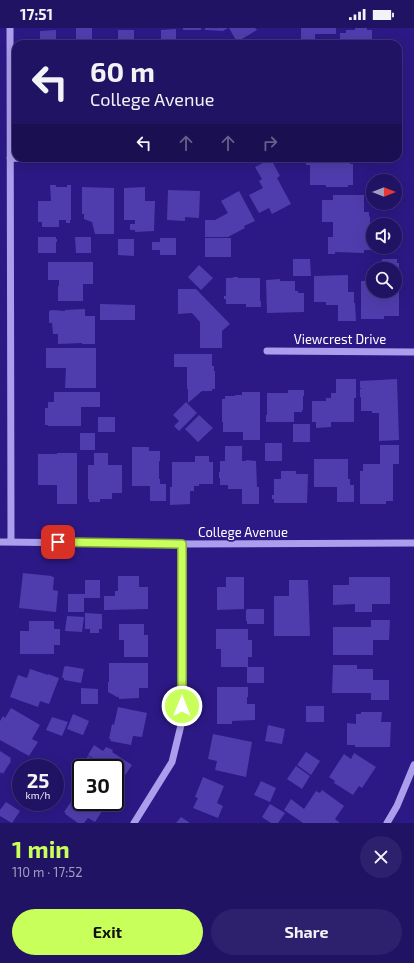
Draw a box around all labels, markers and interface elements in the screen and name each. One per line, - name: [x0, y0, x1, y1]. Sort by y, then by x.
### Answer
- text: 17:51: [20, 5, 53, 23]
- text: 60 m: [90, 54, 155, 88]
- icon: left: [24, 56, 76, 108]
- text: College Avenue: [90, 88, 214, 110]
- icon: left: [133, 132, 155, 154]
- icon: ahead: [175, 132, 197, 154]
- icon: ahead: [217, 132, 239, 154]
- icon: right: [259, 132, 281, 154]
- north arrow: [366, 174, 402, 210]
- map controls: [366, 174, 402, 298]
- button: sound: [366, 218, 402, 254]
- button: search: [366, 262, 402, 298]
- street label: Viewcrest Drive: [294, 331, 386, 347]
- street label: College Avenue: [198, 524, 288, 540]
- pin: [41, 525, 75, 559]
- icon: arrive: [47, 531, 69, 553]
- position arrow: [161, 685, 203, 727]
- speed limit sign: 30: [72, 759, 124, 811]
- text: 25: [27, 768, 49, 792]
- text: km/h: [26, 789, 50, 801]
- text: 1 min: [12, 834, 70, 863]
- button: close: [360, 836, 402, 878]
- text: 110 m · 17:52: [12, 864, 83, 880]
- button: Exit: [12, 909, 203, 955]
- button: Share: [211, 909, 402, 955]

